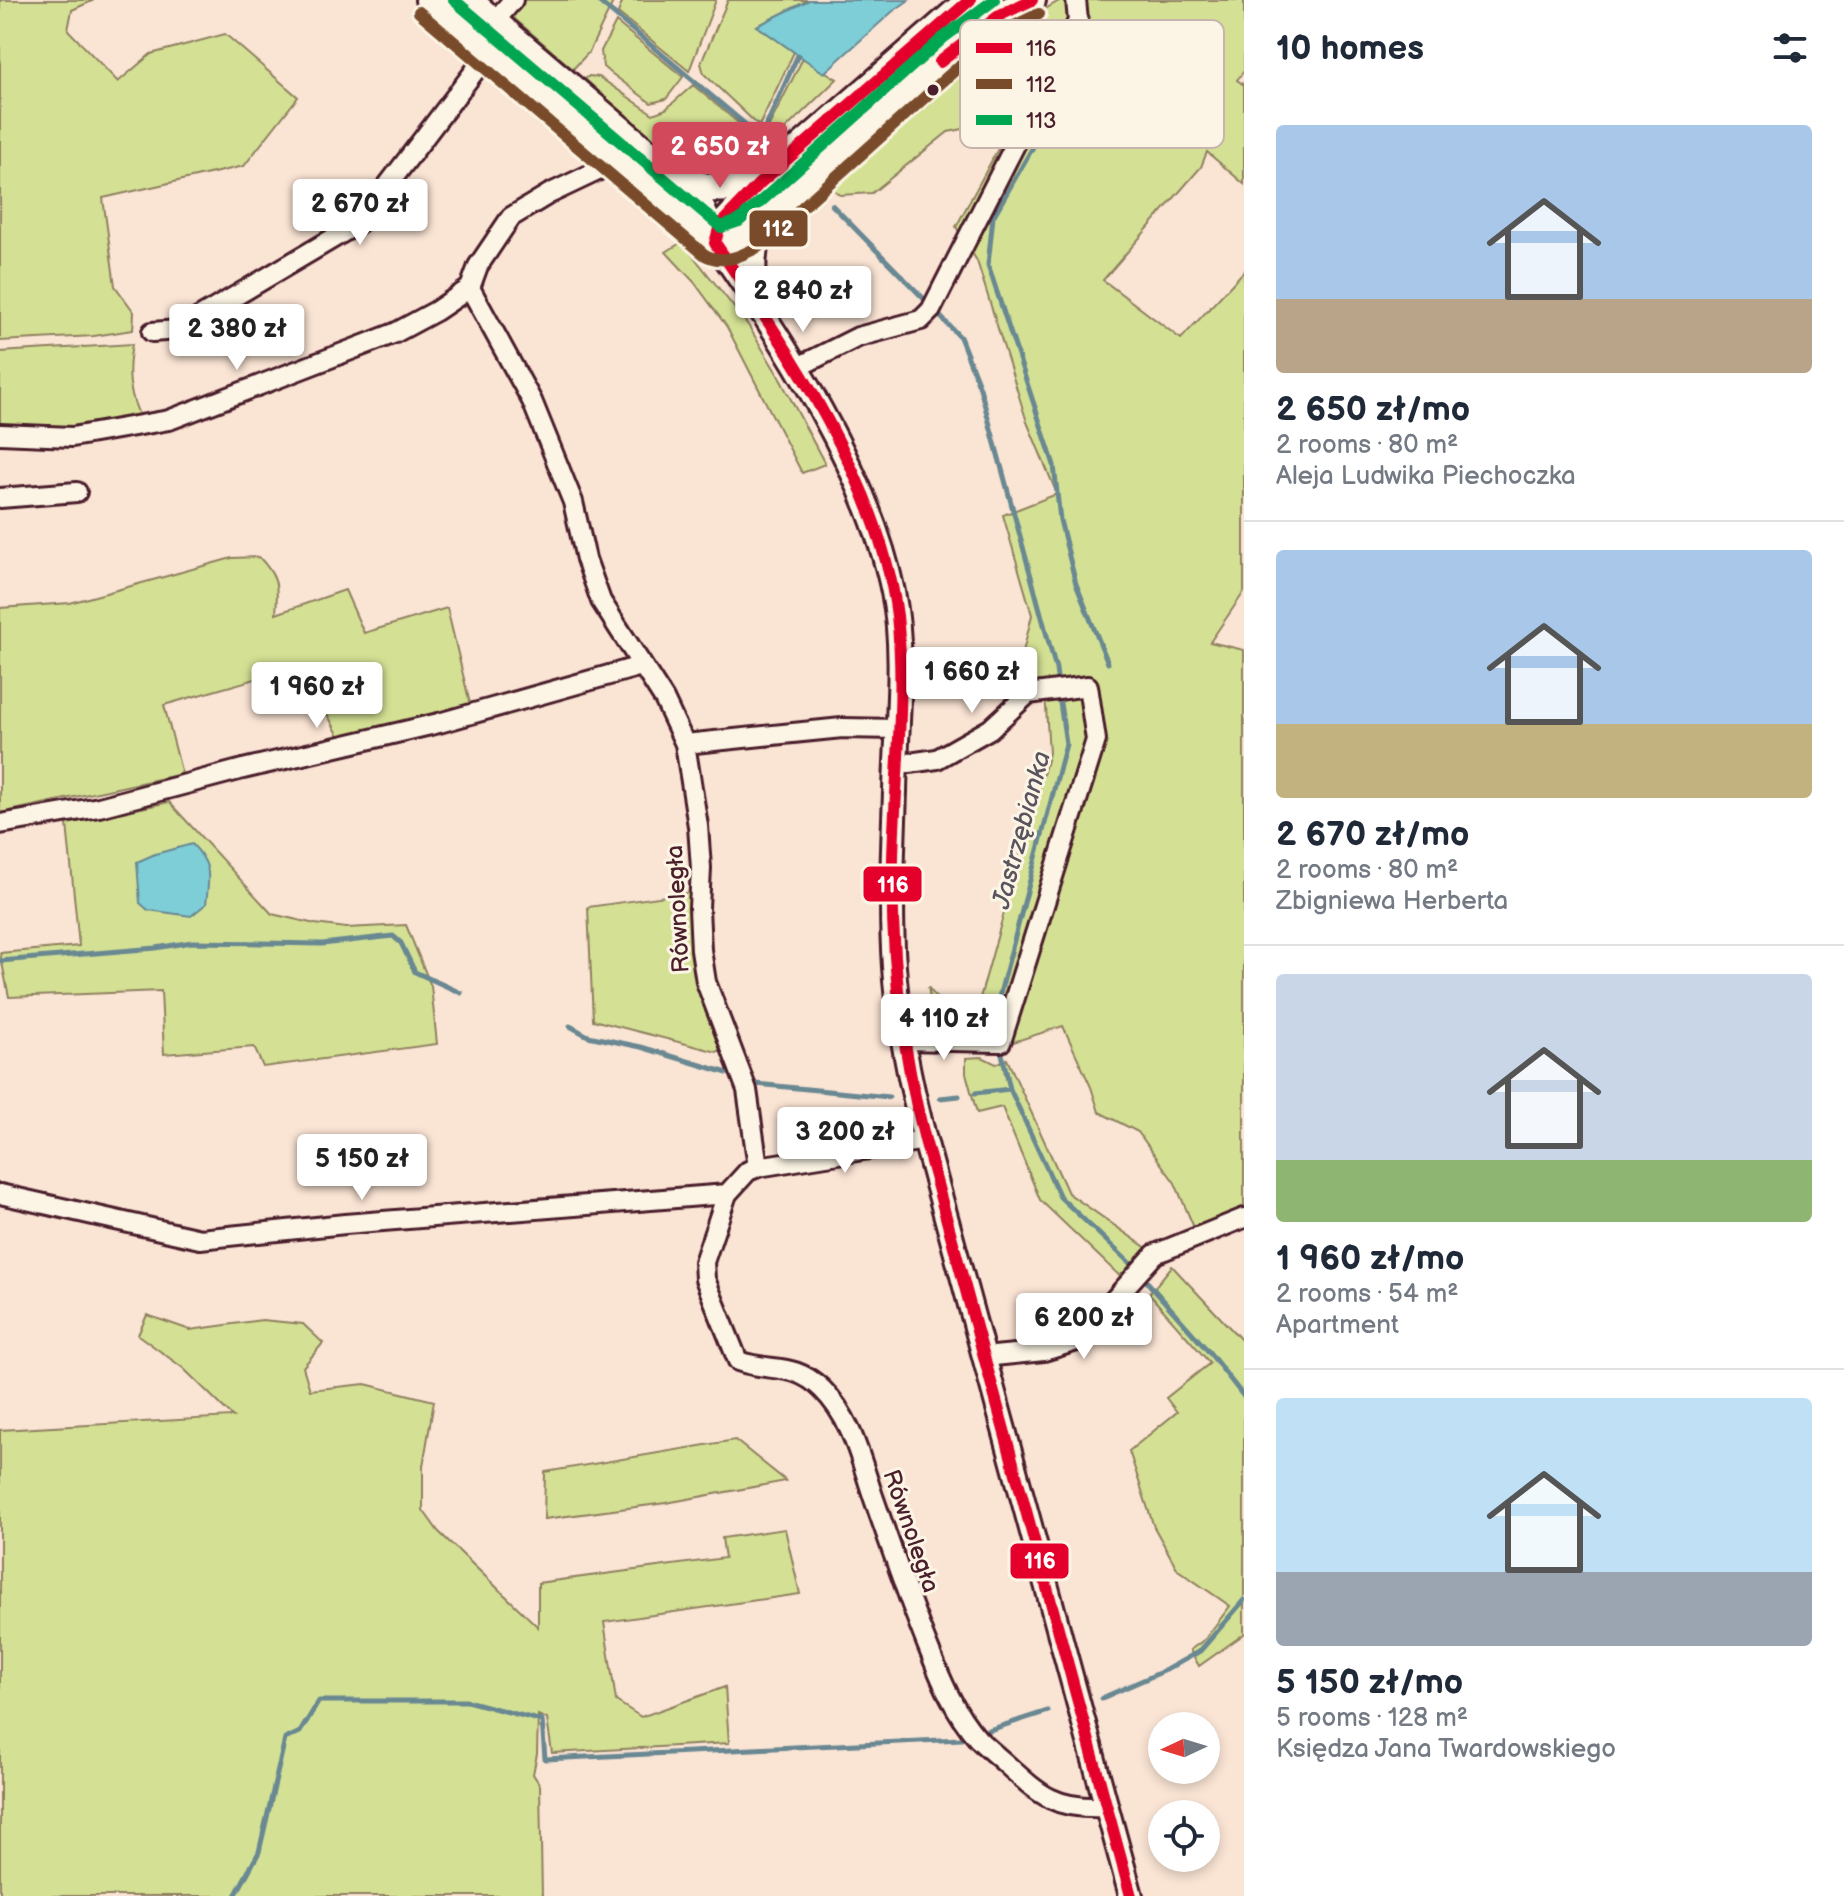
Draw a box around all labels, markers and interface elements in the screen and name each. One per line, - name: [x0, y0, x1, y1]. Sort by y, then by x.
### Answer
- legend: [960, 20, 1224, 148]
- icon: filters: [1768, 26, 1812, 70]
- text: 10 homes: [1276, 28, 1424, 69]
- text: 116: [1026, 36, 1056, 63]
- text: 112: [1026, 72, 1056, 99]
- unlabelled marker: [925, 82, 941, 98]
- text: 113: [1026, 108, 1057, 135]
- pin: 2 650 zł: [637, 122, 803, 190]
- text: 2 650 zł: [670, 132, 770, 163]
- icon: home: [1472, 177, 1616, 321]
- pin: 2 670 zł: [277, 179, 443, 247]
- text: 2 670 zł: [311, 189, 409, 220]
- line badge: 112: [748, 209, 809, 248]
- text: 112: [762, 216, 794, 243]
- pin: 2 840 zł: [720, 266, 886, 334]
- text: 2 840 zł: [753, 276, 853, 307]
- pin: 2 380 zł: [154, 304, 320, 372]
- text: 2 380 zł: [187, 314, 287, 345]
- text: 2 650 zł/mo: [1276, 389, 1470, 430]
- text: 2 rooms · 80 m²: [1276, 430, 1458, 461]
- text: Aleja Ludwika Piechoczka: [1276, 461, 1576, 492]
- icon: home: [1472, 602, 1616, 746]
- pin: 1 660 zł: [889, 647, 1055, 715]
- text: 1 660 zł: [924, 657, 1020, 688]
- pin: 1 960 zł: [234, 662, 400, 730]
- text: 1 960 zł: [270, 672, 364, 703]
- water label: Jastrzębianka: [986, 748, 1058, 913]
- text: 2 670 zł/mo: [1276, 814, 1469, 855]
- street label: Równoległa: [660, 844, 696, 974]
- text: 2 rooms · 80 m²: [1276, 855, 1458, 886]
- line badge: 116: [862, 865, 923, 903]
- text: 116: [877, 872, 909, 899]
- text: Zbigniewa Herberta: [1276, 886, 1508, 917]
- pin: 4 110 zł: [861, 994, 1027, 1062]
- text: 4 110 zł: [899, 1004, 989, 1035]
- icon: home: [1472, 1026, 1616, 1170]
- pin: 3 200 zł: [762, 1107, 928, 1175]
- text: 3 200 zł: [795, 1117, 895, 1148]
- pin: 5 150 zł: [279, 1134, 445, 1202]
- text: 5 150 zł: [315, 1144, 409, 1175]
- text: 1 960 zł/mo: [1276, 1238, 1464, 1279]
- text: 2 rooms · 54 m²: [1276, 1279, 1459, 1310]
- pin: 6 200 zł: [1001, 1293, 1167, 1361]
- text: 6 200 zł: [1034, 1303, 1134, 1334]
- text: Apartment: [1276, 1310, 1399, 1341]
- icon: home: [1472, 1450, 1616, 1594]
- street label: Równoległa: [876, 1466, 946, 1596]
- line badge: 116: [1009, 1542, 1070, 1580]
- text: 116: [1024, 1548, 1056, 1575]
- text: 5 150 zł/mo: [1276, 1662, 1463, 1703]
- text: 5 rooms · 128 m²: [1276, 1703, 1468, 1734]
- north arrow: [1148, 1712, 1220, 1784]
- map controls: [1148, 1712, 1220, 1872]
- text: Księdza Jana Twardowskiego: [1276, 1734, 1616, 1765]
- button: locate: [1148, 1800, 1220, 1872]

